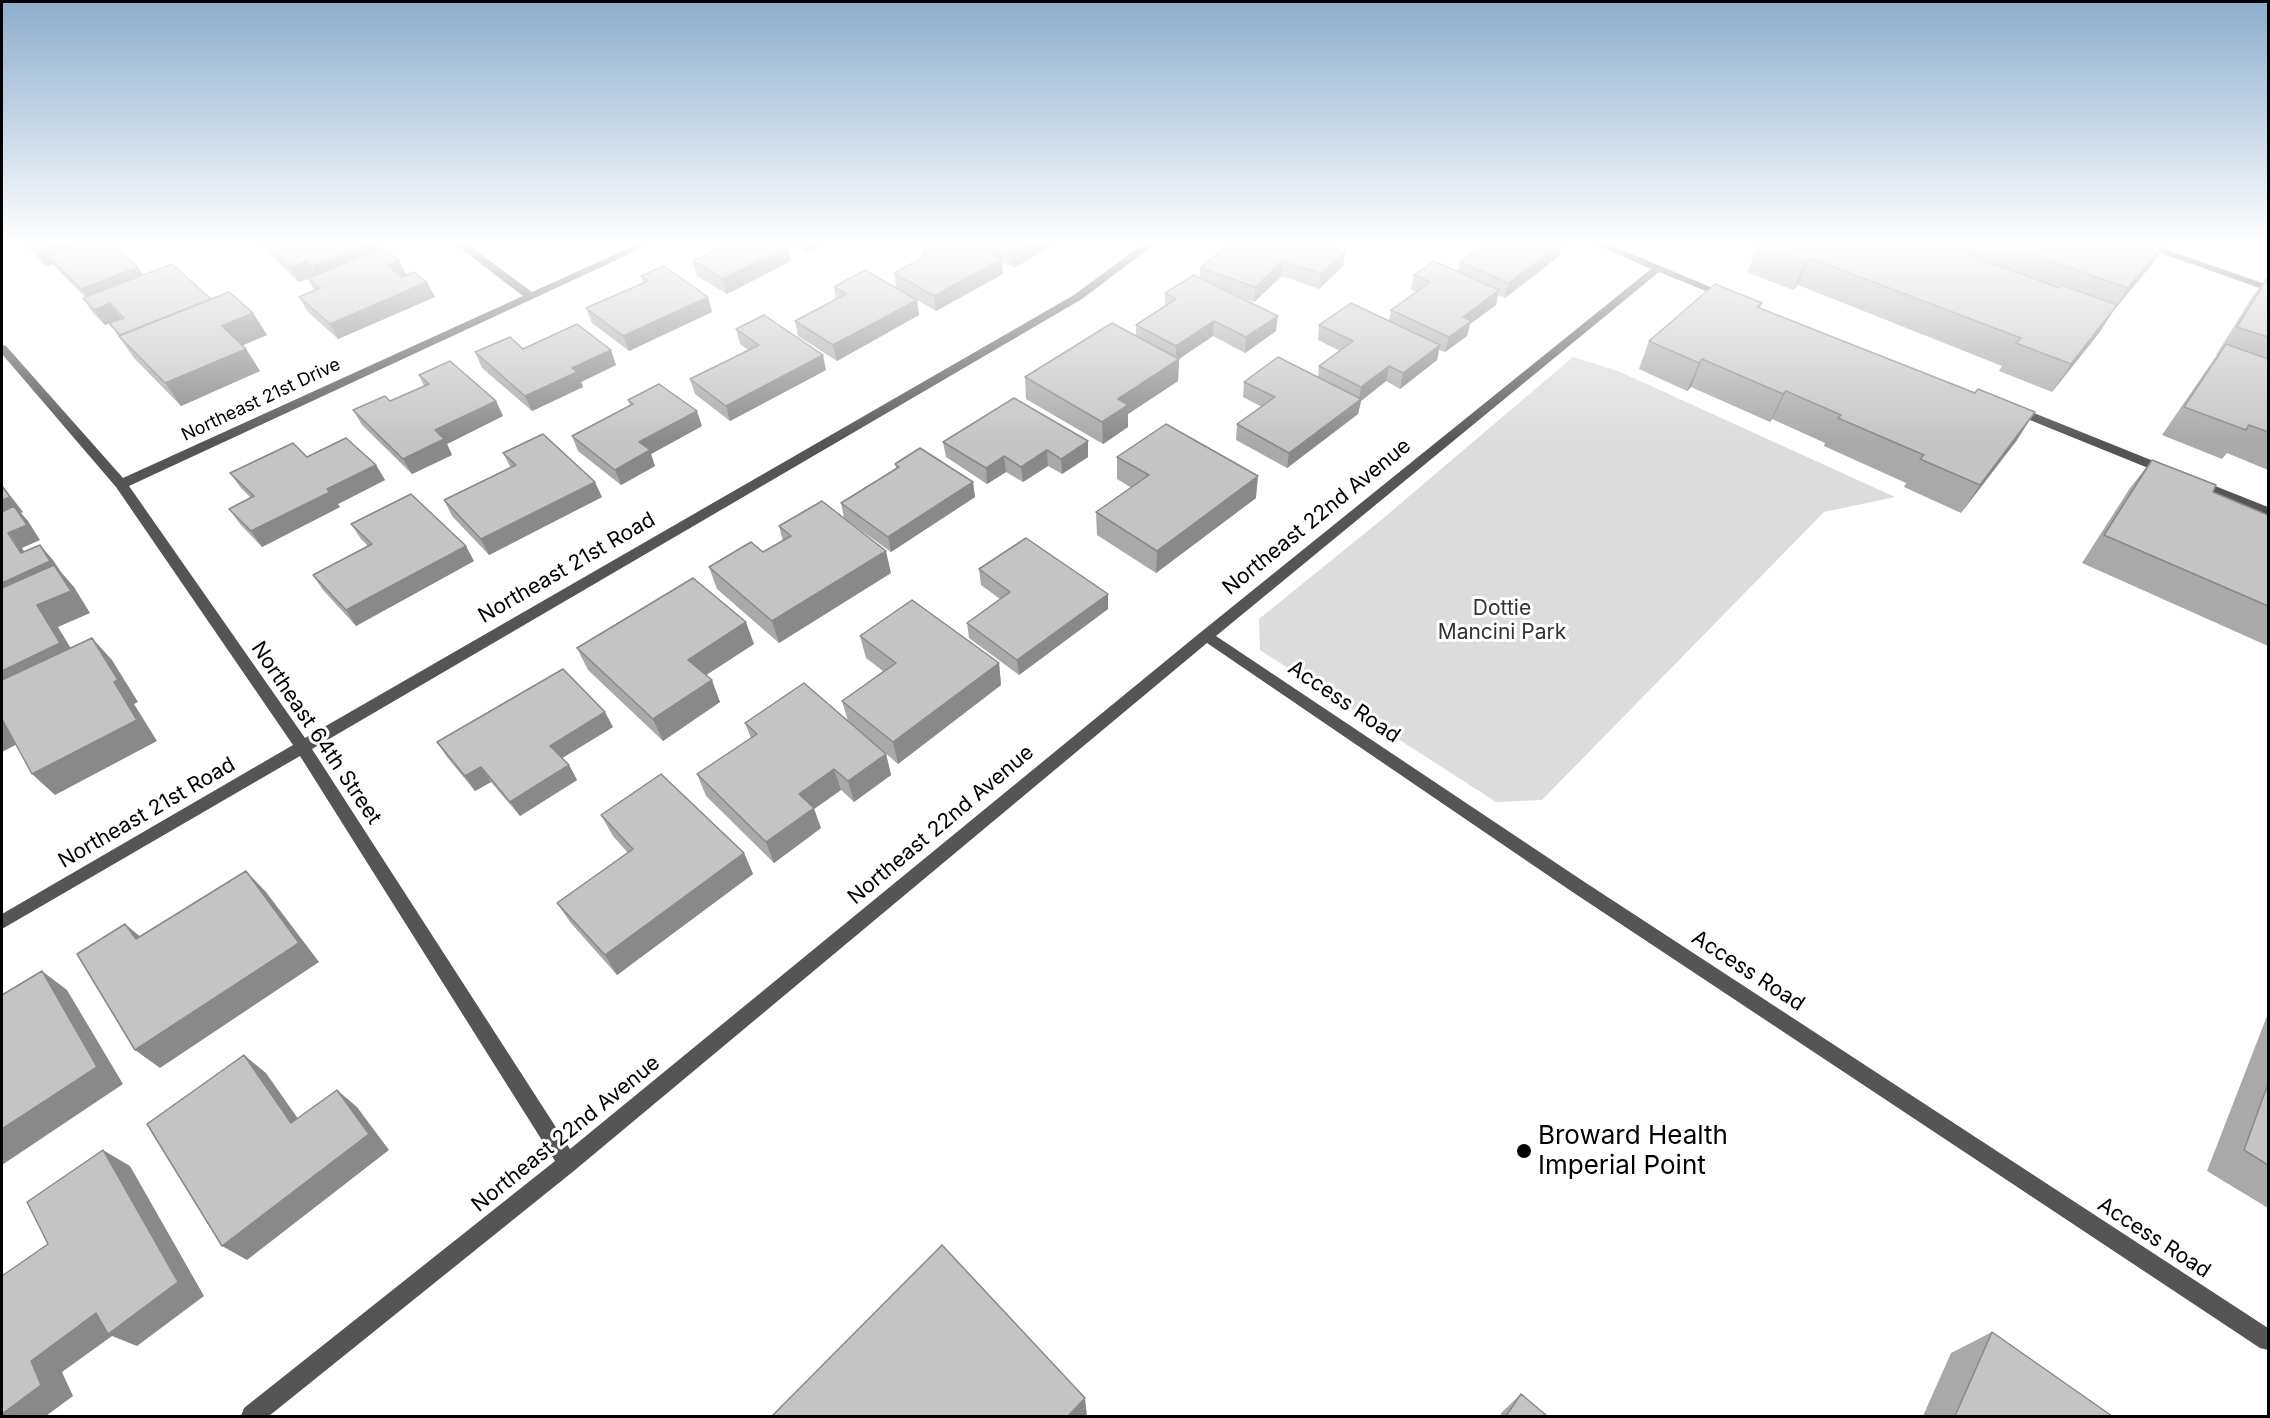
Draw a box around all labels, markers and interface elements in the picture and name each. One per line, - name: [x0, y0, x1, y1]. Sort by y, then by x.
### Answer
- street label: Northeast 21st Drive: [178, 354, 344, 446]
- street label: Northeast 22nd Avenue: [1218, 433, 1416, 601]
- street label: Northeast 21st Road: [474, 507, 660, 629]
- park label: Dottie Mancini Park: [1438, 596, 1566, 646]
- street label: Northeast 64th Street: [245, 637, 387, 829]
- street label: Access Road: [1283, 655, 1405, 749]
- street label: Northeast 22nd Avenue: [843, 740, 1039, 910]
- street label: Northeast 21st Road: [54, 752, 240, 874]
- street label: Access Road: [1687, 925, 1809, 1017]
- street label: Northeast 22nd Avenue: [467, 1050, 665, 1218]
- place label: Broward Health Imperial Point: [1538, 1120, 1728, 1182]
- marker: Broward Health Imperial Point: [1515, 1142, 1533, 1160]
- street label: Access Road: [2093, 1192, 2215, 1284]

